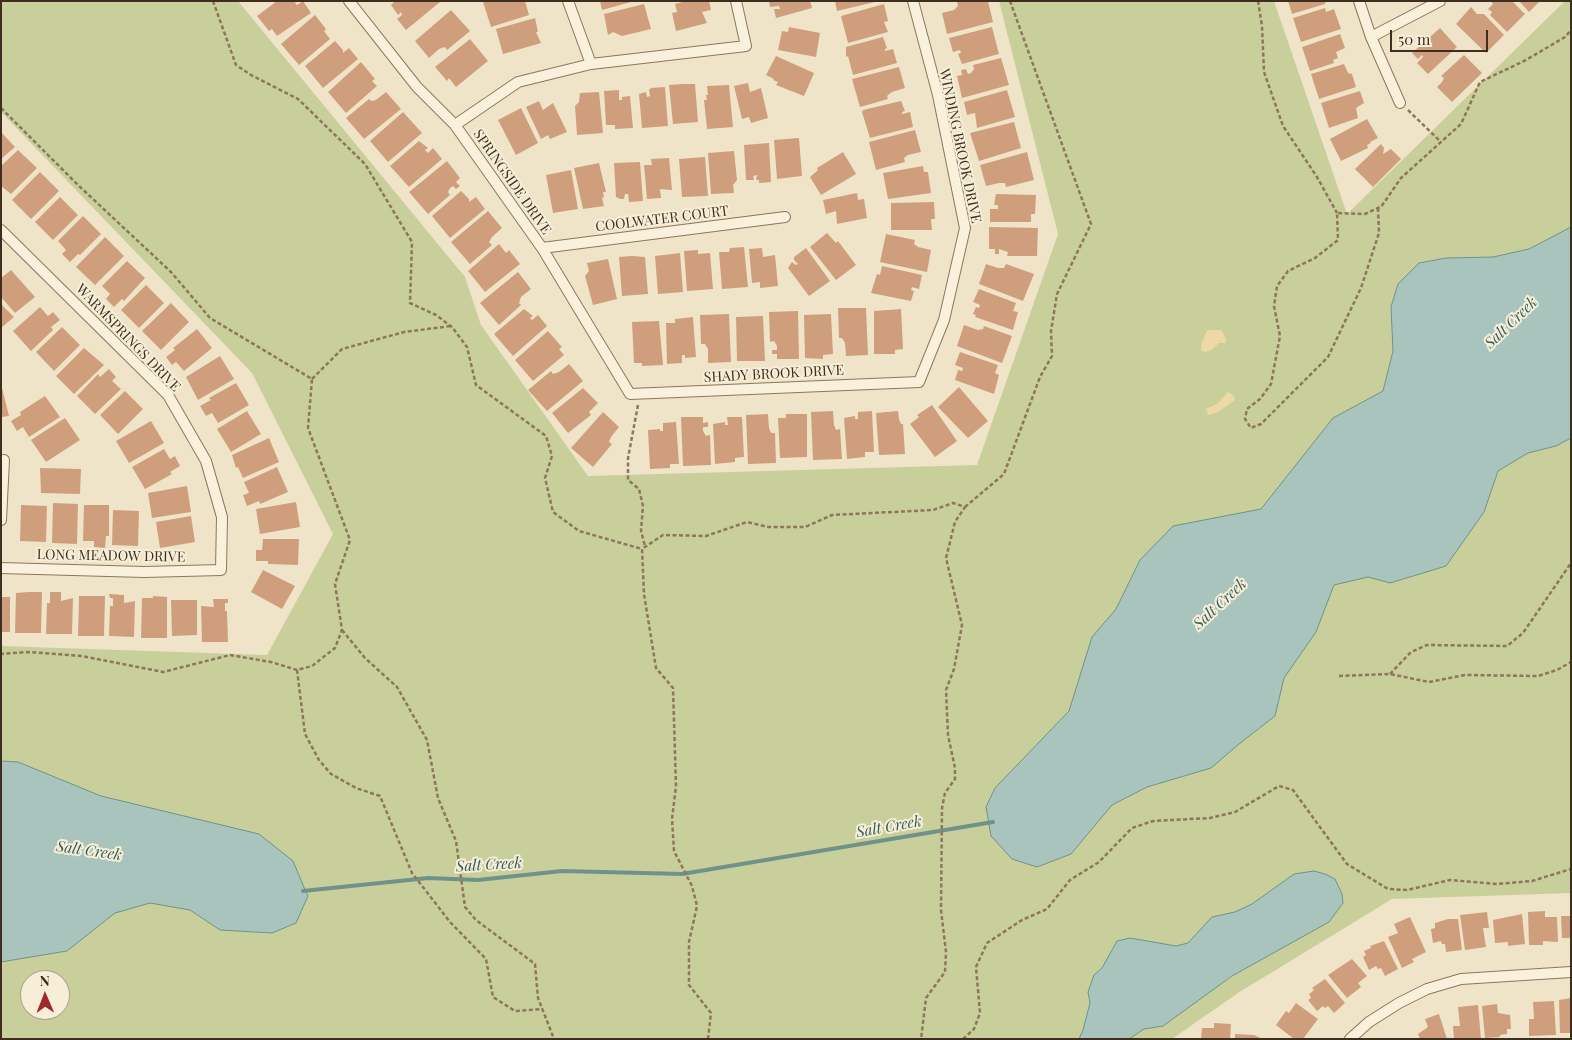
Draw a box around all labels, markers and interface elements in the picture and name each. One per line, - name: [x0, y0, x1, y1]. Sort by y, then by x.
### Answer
- scale bar: [1392, 20, 1490, 52]
- text: 50 m: [1398, 29, 1430, 49]
- street label: WINDING BROOK DRIVE: [935, 67, 985, 225]
- street label: SPRINGSIDE DRIVE: [469, 126, 555, 238]
- street label: COOLWATER COURT: [594, 202, 730, 236]
- street label: WARMSPRINGS DRIVE: [72, 281, 184, 395]
- water label: Salt Creek: [1481, 294, 1541, 352]
- street label: SHADY BROOK DRIVE: [703, 362, 845, 386]
- street label: LONG MEADOW DRIVE: [37, 546, 185, 566]
- water label: Salt Creek: [1190, 575, 1250, 633]
- water label: Salt Creek: [855, 812, 923, 842]
- water label: Salt Creek: [55, 838, 123, 864]
- water label: Salt Creek: [456, 854, 522, 876]
- north arrow: [20, 970, 70, 1020]
- text: N: [40, 971, 50, 990]

